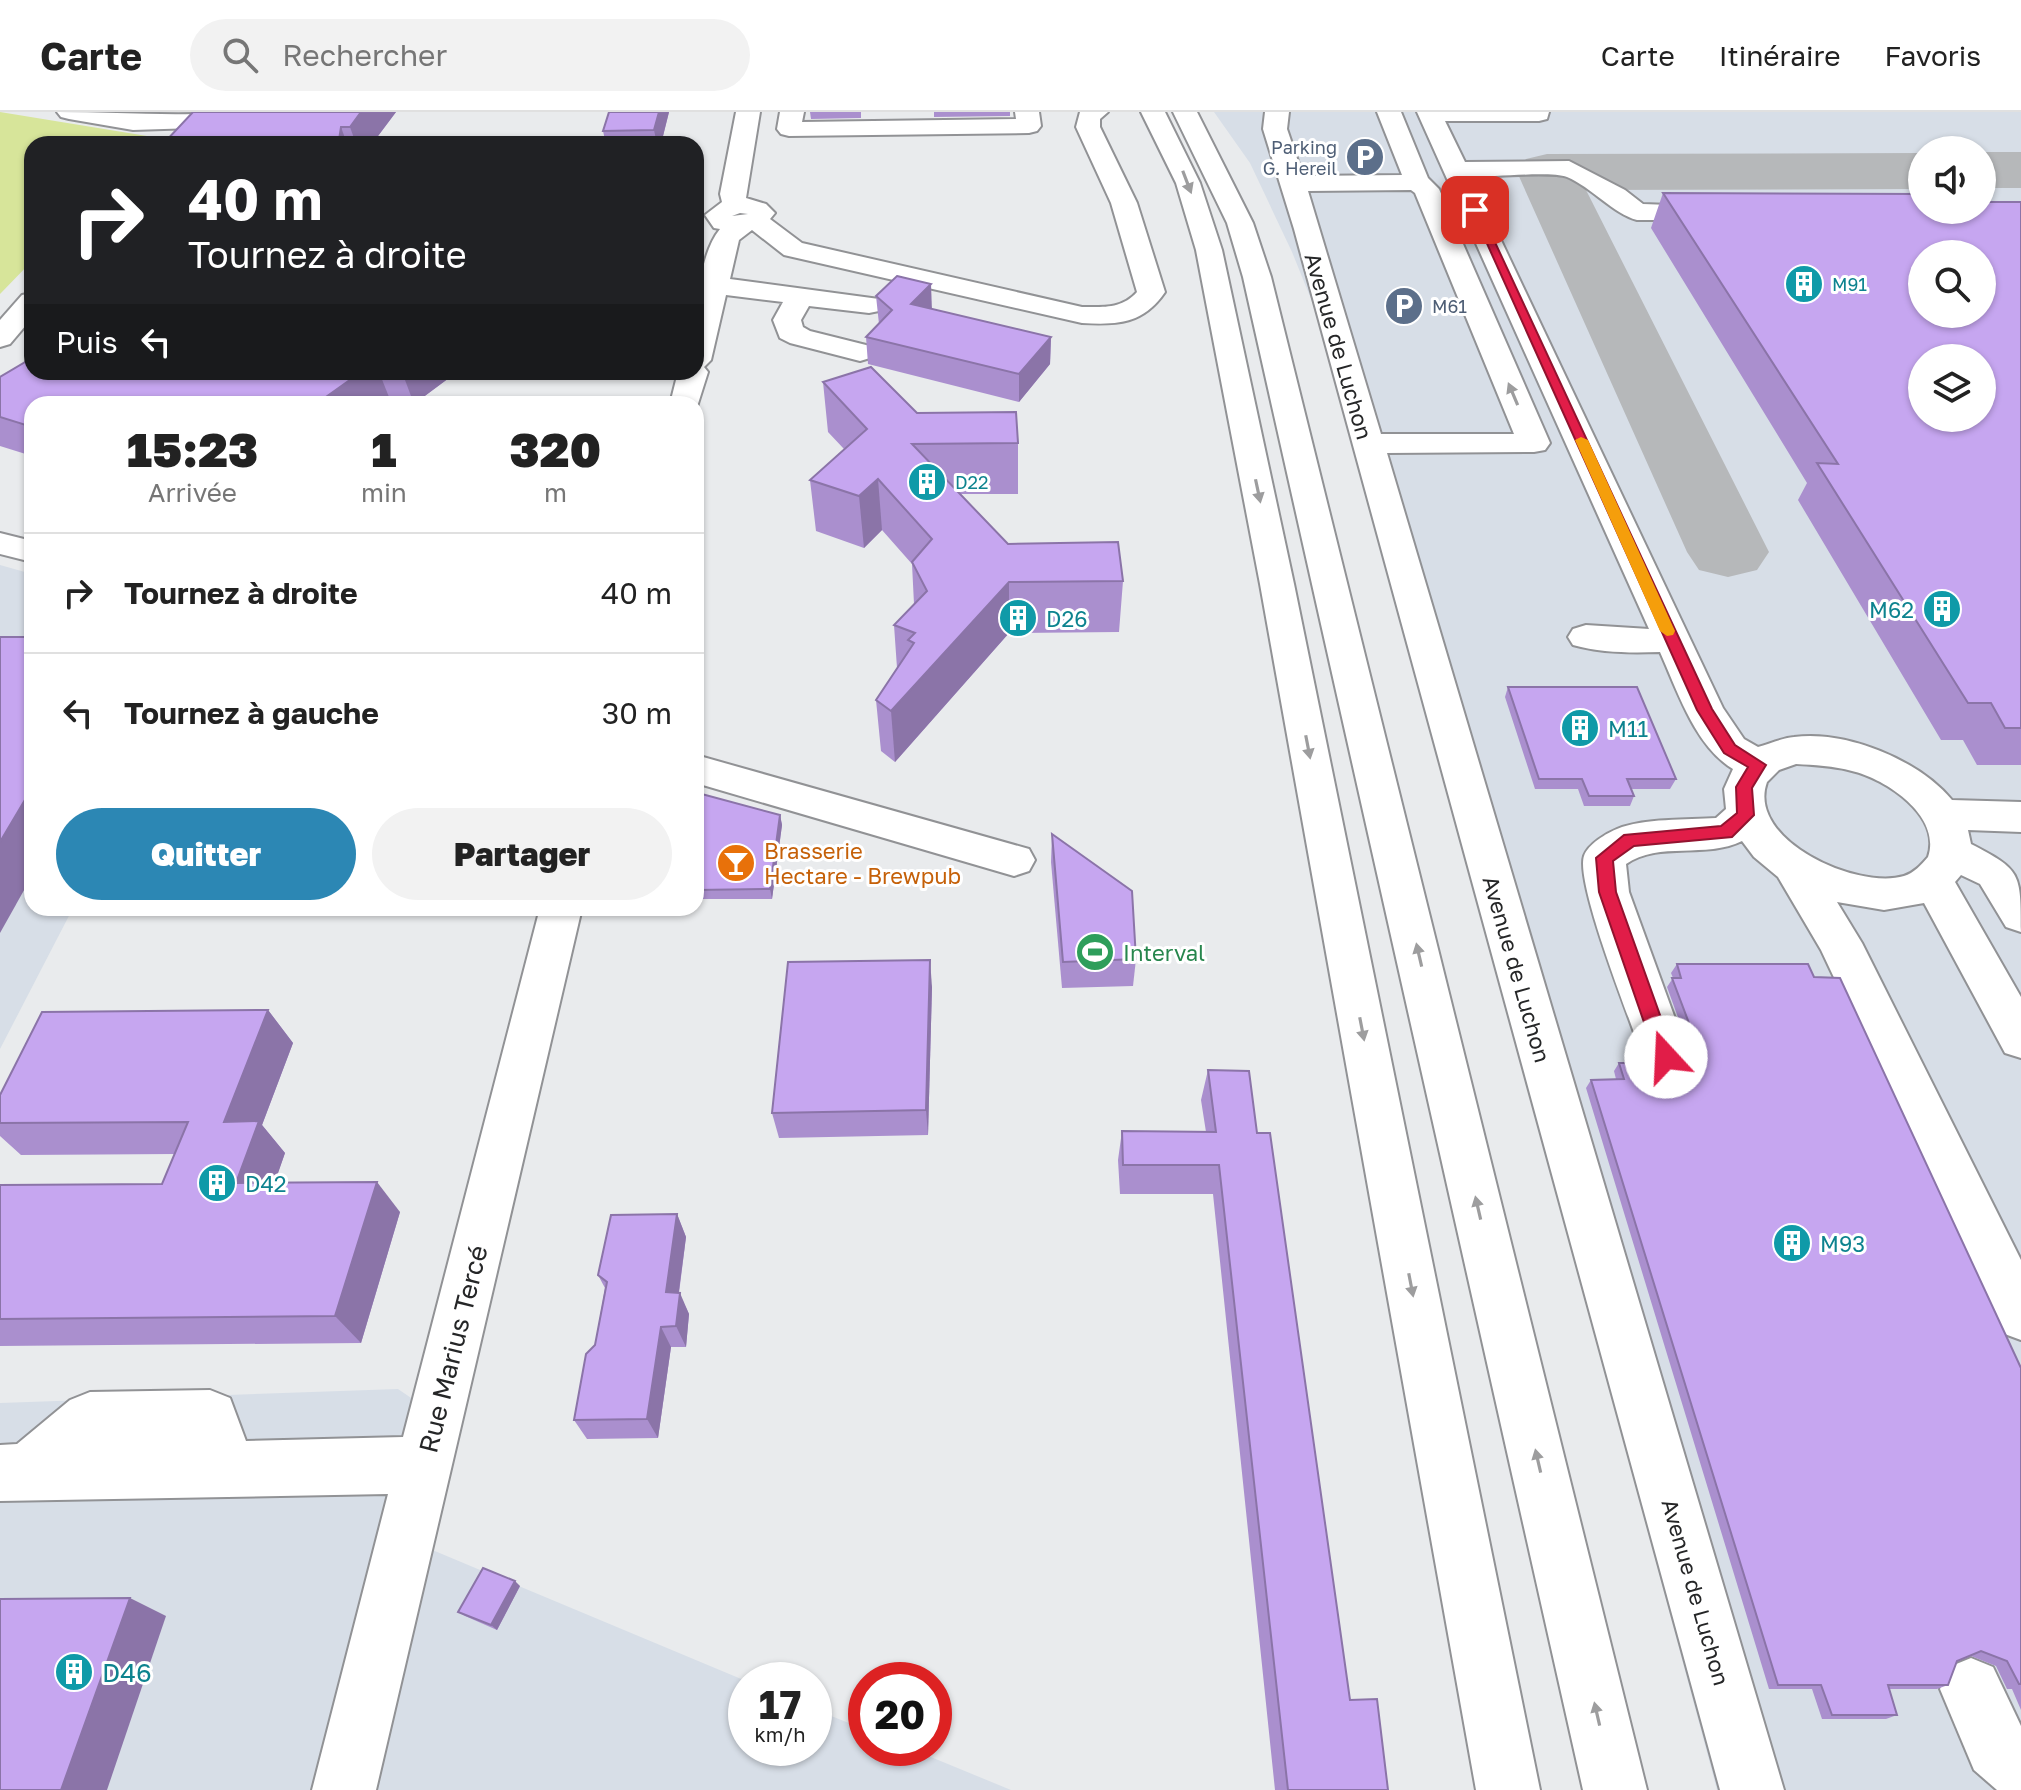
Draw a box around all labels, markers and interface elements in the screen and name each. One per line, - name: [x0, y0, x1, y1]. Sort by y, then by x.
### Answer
- search box: [190, 19, 750, 91]
- text: Carte: [40, 33, 142, 78]
- icon: search: [218, 33, 262, 77]
- text: Rechercher: [282, 37, 447, 73]
- text: Carte: [1601, 39, 1675, 72]
- text: Itinéraire: [1719, 39, 1840, 72]
- text: Favoris: [1884, 39, 1981, 72]
- place label: Parking G. Hereil: [1263, 136, 1337, 179]
- parking icon: Parking G. Hereil: [1344, 136, 1386, 178]
- map controls: [1908, 136, 1996, 432]
- button: sound: [1908, 136, 1996, 224]
- text: 40 m: [188, 165, 322, 232]
- icon: right: [56, 168, 160, 272]
- one-way arrow: [1181, 170, 1194, 194]
- pin: [1441, 176, 1509, 244]
- icon: arrive: [1453, 188, 1497, 232]
- text: Tournez à droite: [188, 233, 467, 276]
- button: search: [1908, 240, 1996, 328]
- street label: Avenue de Luchon: [1299, 250, 1379, 442]
- building icon: M91: [1783, 263, 1825, 305]
- place label: M91: [1832, 273, 1867, 295]
- parking icon: M61: [1383, 285, 1425, 327]
- place label: M61: [1432, 295, 1467, 317]
- icon: left: [134, 320, 178, 364]
- text: Puis: [56, 324, 118, 360]
- button: layers: [1908, 344, 1996, 432]
- one-way arrow: [1507, 383, 1520, 406]
- text: 15:23: [127, 420, 258, 478]
- text: 1: [371, 420, 397, 478]
- text: 320: [510, 420, 601, 478]
- building icon: D22: [906, 461, 948, 503]
- place label: D22: [955, 471, 988, 493]
- text: Arrivée: [148, 477, 237, 508]
- text: min: [361, 477, 407, 508]
- text: m: [544, 477, 567, 508]
- one-way arrow: [1252, 479, 1265, 504]
- icon: right: [56, 571, 100, 615]
- text: Tournez à droite: [124, 575, 358, 611]
- text: 40 m: [601, 575, 672, 611]
- building icon: M62: [1921, 588, 1963, 630]
- place label: M62: [1869, 596, 1914, 623]
- building icon: D26: [997, 597, 1039, 639]
- place label: D26: [1046, 605, 1087, 632]
- icon: left: [56, 691, 100, 735]
- text: Tournez à gauche: [124, 695, 379, 731]
- text: 30 m: [602, 695, 672, 731]
- building icon: M11: [1559, 707, 1601, 749]
- place label: M11: [1608, 715, 1649, 742]
- one-way arrow: [1302, 734, 1315, 759]
- button: Quitter: [56, 808, 356, 900]
- button: Partager: [372, 808, 672, 900]
- place label: Brasserie Hectare - Brewpub: [764, 837, 961, 889]
- bar icon: Brasserie Hectare - Brewpub: [715, 842, 757, 884]
- street label: Avenue de Luchon: [1477, 873, 1557, 1065]
- sports icon: Interval: [1074, 931, 1116, 973]
- place label: Interval: [1123, 939, 1205, 966]
- one-way arrow: [1412, 942, 1424, 967]
- position arrow: [1624, 1015, 1708, 1099]
- one-way arrow: [1357, 1017, 1369, 1042]
- building icon: D42: [196, 1162, 238, 1204]
- place label: D42: [245, 1170, 287, 1197]
- one-way arrow: [1472, 1195, 1484, 1220]
- building icon: M93: [1771, 1222, 1813, 1264]
- place label: M93: [1820, 1230, 1865, 1257]
- street label: Rue Marius Tercé: [412, 1242, 494, 1456]
- one-way arrow: [1405, 1273, 1418, 1298]
- one-way arrow: [1531, 1448, 1544, 1473]
- street label: Avenue de Luchon: [1656, 1496, 1736, 1688]
- building icon: D46: [53, 1651, 95, 1693]
- place label: D46: [102, 1657, 152, 1688]
- speed limit sign: 20: [848, 1662, 952, 1766]
- text: 17: [759, 1680, 801, 1728]
- one-way arrow: [1591, 1701, 1603, 1726]
- text: km/h: [755, 1722, 805, 1746]

